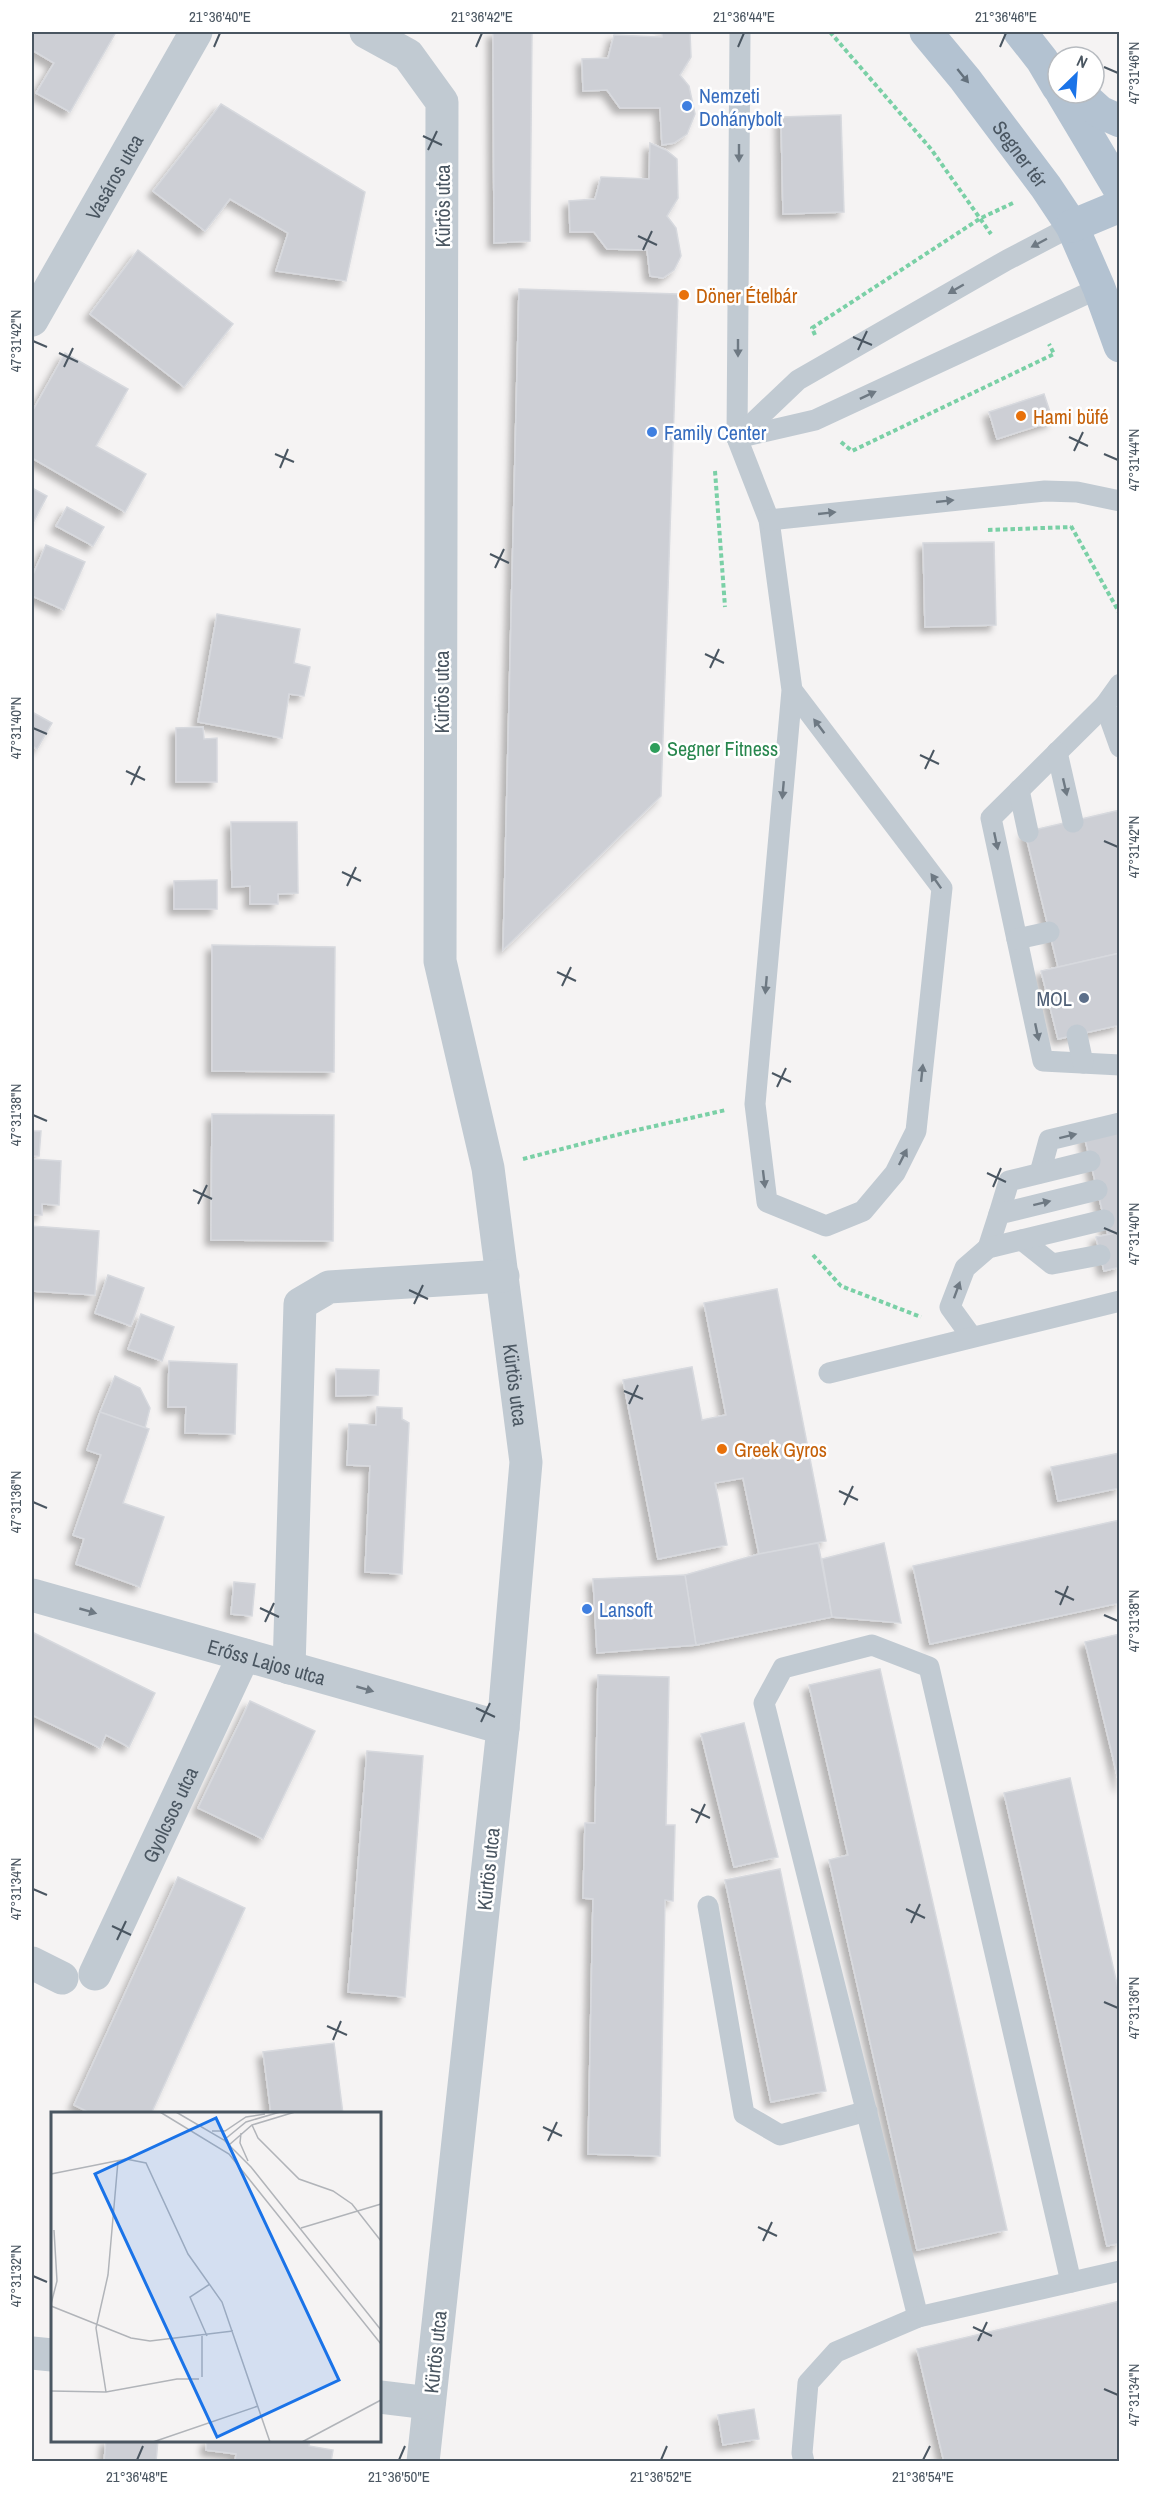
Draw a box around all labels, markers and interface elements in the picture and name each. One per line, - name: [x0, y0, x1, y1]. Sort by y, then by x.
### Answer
- text: 21°36'40"E: [189, 6, 251, 27]
- text: 21°36'42"E: [451, 6, 513, 27]
- text: 21°36'44"E: [713, 6, 775, 27]
- text: 21°36'46"E: [975, 6, 1037, 27]
- text: 47°31'46"N: [1123, 42, 1144, 104]
- north arrow: [1046, 45, 1106, 105]
- text: N: [1073, 49, 1091, 73]
- one-way arrow: [956, 69, 969, 84]
- place label: Nemzeti Dohánybolt: [699, 82, 782, 132]
- marker: Nemzeti Dohánybolt: [680, 99, 694, 113]
- street label: Segner tér: [987, 115, 1055, 193]
- street label: Vasáros utca: [79, 129, 149, 224]
- one-way arrow: [734, 143, 744, 162]
- street label: Kürtös utca: [429, 165, 456, 247]
- one-way arrow: [1030, 238, 1048, 248]
- place label: Döner Ételbár: [696, 282, 798, 309]
- one-way arrow: [948, 284, 964, 295]
- marker: Döner Ételbár: [677, 288, 691, 302]
- text: 47°31'42"N: [5, 310, 26, 372]
- one-way arrow: [733, 338, 743, 357]
- one-way arrow: [860, 390, 878, 400]
- place label: Hami büfé: [1033, 403, 1109, 430]
- marker: Hami büfé: [1014, 409, 1028, 423]
- place label: Family Center: [664, 419, 767, 446]
- marker: Family Center: [645, 425, 659, 439]
- text: 47°31'44"N: [1123, 429, 1144, 491]
- one-way arrow: [936, 496, 955, 506]
- one-way arrow: [818, 508, 837, 518]
- street label: Kürtös utca: [428, 651, 455, 733]
- text: 47°31'40"N: [5, 697, 26, 759]
- one-way arrow: [813, 718, 825, 733]
- place label: Segner Fitness: [667, 735, 778, 762]
- marker: Segner Fitness: [648, 741, 662, 755]
- one-way arrow: [1061, 778, 1071, 796]
- one-way arrow: [778, 781, 788, 800]
- text: 47°31'42"N: [1123, 816, 1144, 878]
- one-way arrow: [992, 832, 1001, 851]
- one-way arrow: [930, 874, 942, 890]
- one-way arrow: [761, 975, 771, 994]
- place label: MOL: [1036, 985, 1072, 1012]
- marker: MOL: [1077, 991, 1091, 1005]
- one-way arrow: [1033, 1023, 1042, 1042]
- one-way arrow: [918, 1064, 927, 1083]
- text: 47°31'38"N: [5, 1084, 26, 1146]
- one-way arrow: [1059, 1130, 1077, 1140]
- one-way arrow: [899, 1149, 908, 1166]
- one-way arrow: [759, 1169, 769, 1188]
- one-way arrow: [1033, 1198, 1051, 1208]
- text: 47°31'40"N: [1123, 1203, 1144, 1265]
- one-way arrow: [952, 1281, 962, 1299]
- street label: Kürtös utca: [497, 1342, 535, 1428]
- place label: Greek Gyros: [734, 1436, 827, 1463]
- marker: Greek Gyros: [715, 1442, 729, 1456]
- text: 47°31'36"N: [5, 1471, 26, 1533]
- text: 47°31'38"N: [1123, 1590, 1144, 1652]
- place label: Lansoft: [599, 1596, 653, 1623]
- marker: Lansoft: [580, 1602, 594, 1616]
- one-way arrow: [79, 1607, 97, 1616]
- street label: Erőss Lajos utca: [205, 1632, 329, 1691]
- one-way arrow: [356, 1685, 374, 1694]
- street label: Gyolcsos utca: [135, 1762, 204, 1867]
- street label: Kürtös utca: [470, 1826, 506, 1912]
- text: 47°31'34"N: [5, 1858, 26, 1920]
- text: 47°31'36"N: [1123, 1977, 1144, 2039]
- inset map: [51, 2112, 381, 2442]
- text: 47°31'32"N: [5, 2245, 26, 2307]
- street label: Kürtös utca: [417, 2309, 453, 2395]
- text: 47°31'34"N: [1123, 2364, 1144, 2426]
- text: 21°36'48"E: [106, 2466, 168, 2487]
- text: 21°36'50"E: [368, 2466, 430, 2487]
- text: 21°36'52"E: [630, 2466, 692, 2487]
- text: 21°36'54"E: [892, 2466, 954, 2487]

